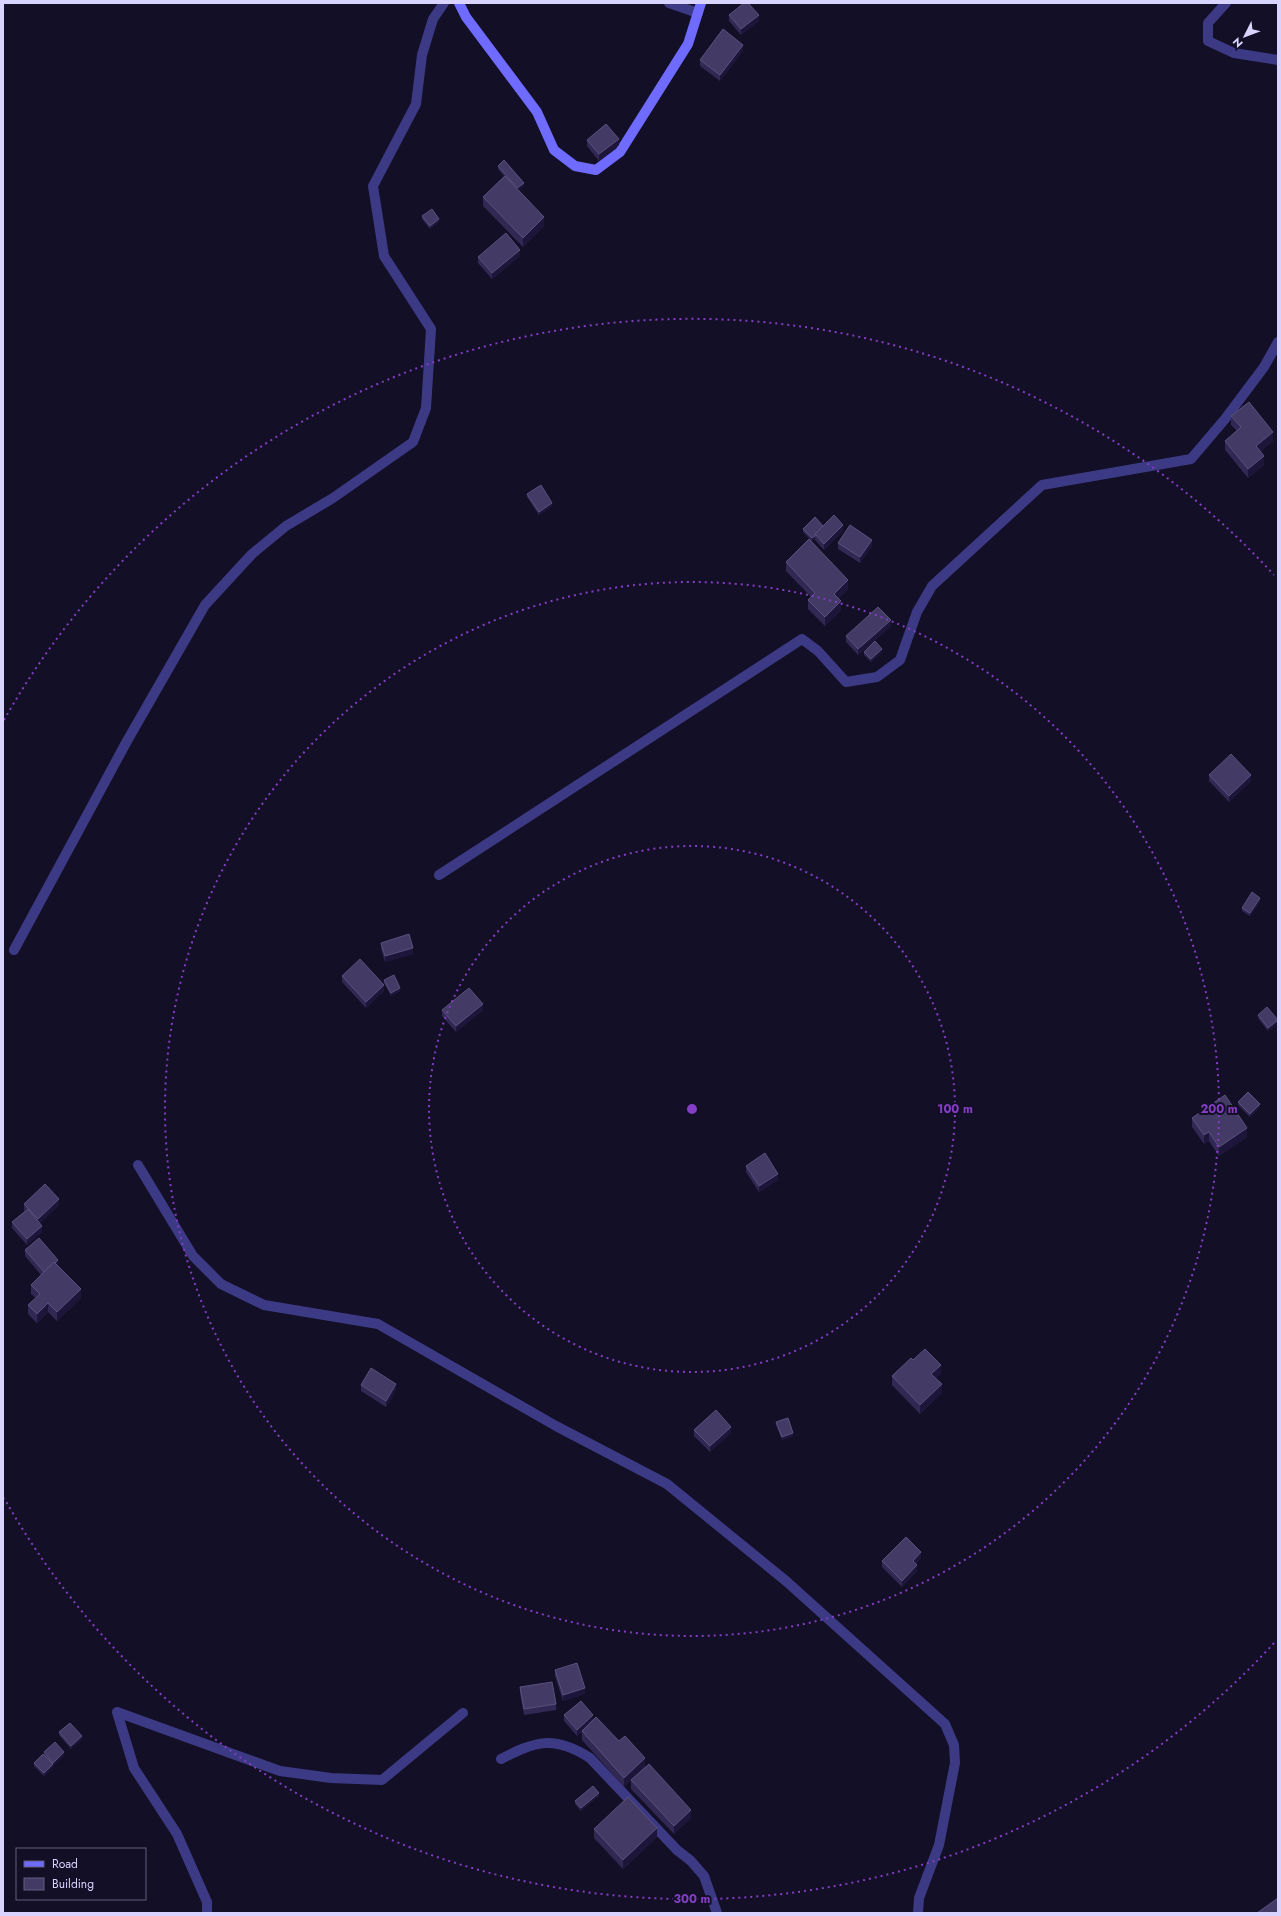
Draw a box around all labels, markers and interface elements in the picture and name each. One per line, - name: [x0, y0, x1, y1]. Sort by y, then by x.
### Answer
- north arrow: [1225, 16, 1265, 56]
- text: N: [1229, 34, 1246, 51]
- text: 100 m: [937, 1100, 973, 1118]
- text: 200 m: [1200, 1100, 1238, 1118]
- centre of rings: [685, 1102, 699, 1116]
- legend: [16, 1848, 146, 1900]
- text: Road: [52, 1855, 78, 1873]
- text: Building: [52, 1875, 94, 1893]
- text: 300 m: [674, 1890, 711, 1908]

